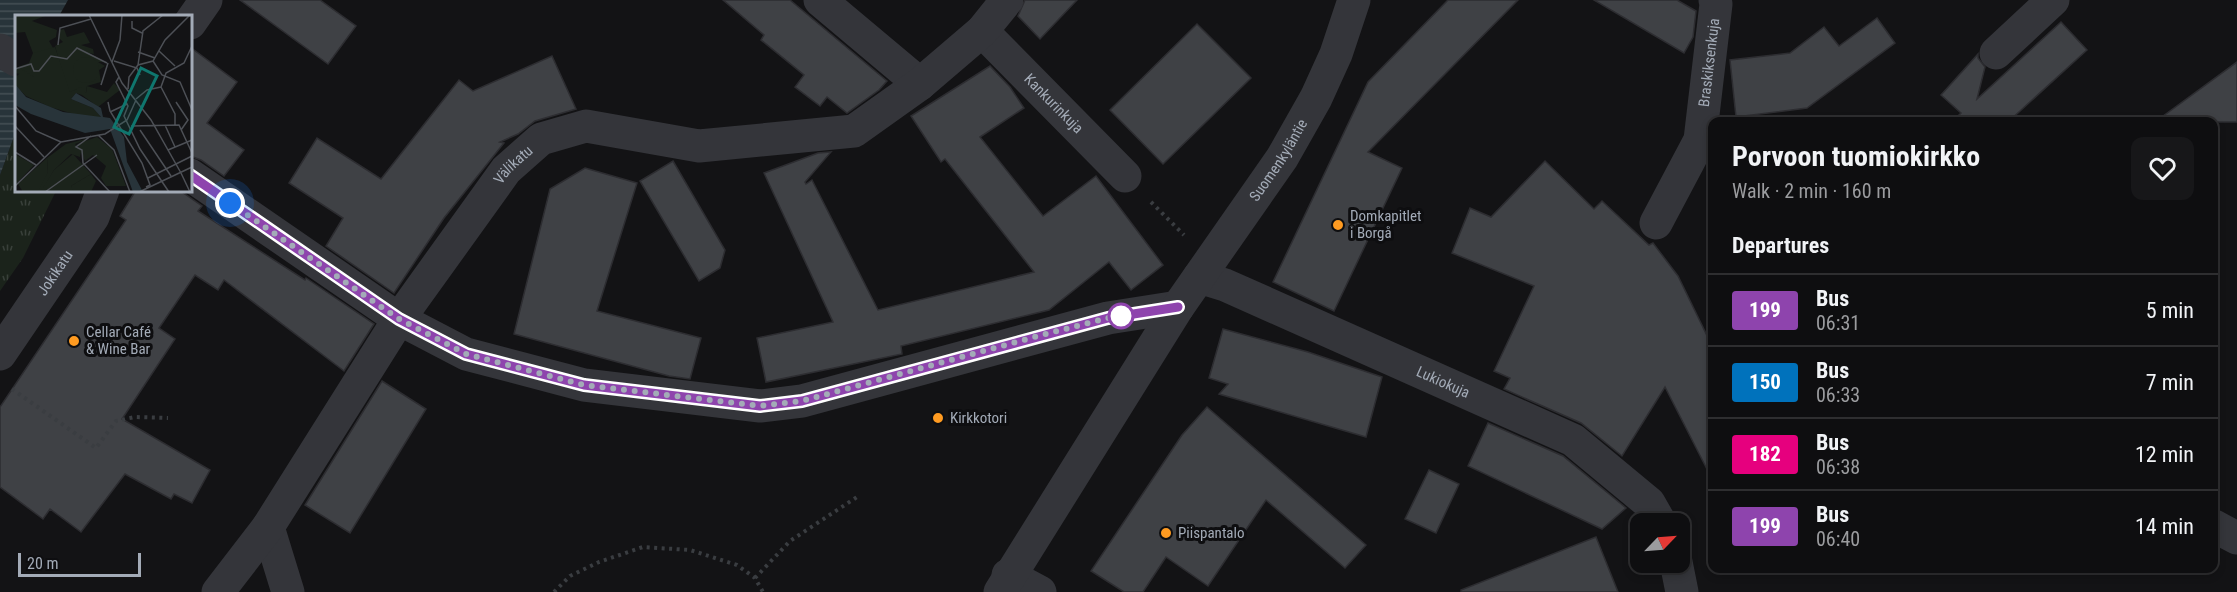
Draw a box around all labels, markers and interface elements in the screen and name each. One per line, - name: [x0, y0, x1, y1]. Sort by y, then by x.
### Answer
- inset map: [15, 15, 192, 192]
- street label: Braskiksenkuja: [1695, 17, 1723, 108]
- street label: Kankurinkuja: [1020, 70, 1087, 137]
- street label: Suomenkyläntie: [1246, 116, 1311, 205]
- button: heart: [2131, 137, 2194, 200]
- text: Porvoon tuomiokirkko: [1732, 140, 1980, 173]
- street label: Välikatu: [490, 142, 536, 188]
- text: Walk · 2 min · 160 m: [1732, 179, 1891, 203]
- your location: [215, 188, 245, 218]
- place label: Domkapitlet i Borgå: [1350, 207, 1422, 242]
- marker: Domkapitlet i Borgå: [1331, 218, 1345, 232]
- text: Departures: [1732, 233, 1829, 258]
- street label: Jokikatu: [33, 247, 77, 299]
- text: Bus: [1816, 286, 1849, 311]
- text: 199: [1749, 298, 1781, 322]
- text: 5 min: [2146, 298, 2194, 323]
- unlabelled marker: [1108, 303, 1134, 329]
- text: 06:31: [1816, 311, 1860, 335]
- place label: Cellar Café & Wine Bar: [86, 323, 151, 358]
- marker: Cellar Café & Wine Bar: [67, 334, 81, 348]
- text: Bus: [1816, 358, 1849, 383]
- street label: Lukiokuja: [1414, 362, 1473, 402]
- text: 150: [1749, 370, 1781, 394]
- text: 7 min: [2146, 370, 2194, 395]
- text: 06:33: [1816, 383, 1860, 407]
- place label: Kirkkotori: [950, 409, 1007, 427]
- marker: Kirkkotori: [931, 411, 945, 425]
- text: Bus: [1816, 430, 1849, 455]
- text: 182: [1749, 442, 1781, 466]
- text: 12 min: [2135, 442, 2194, 467]
- text: 06:38: [1816, 455, 1860, 479]
- text: Bus: [1816, 502, 1849, 527]
- north arrow: [1630, 513, 1690, 573]
- map controls: [1630, 513, 1690, 573]
- text: 199: [1749, 514, 1781, 538]
- text: 14 min: [2135, 514, 2194, 539]
- place label: Piispantalo: [1178, 524, 1244, 542]
- marker: Piispantalo: [1159, 526, 1173, 540]
- text: 06:40: [1816, 527, 1860, 551]
- scale bar: [18, 550, 141, 578]
- text: 20 m: [27, 554, 59, 573]

